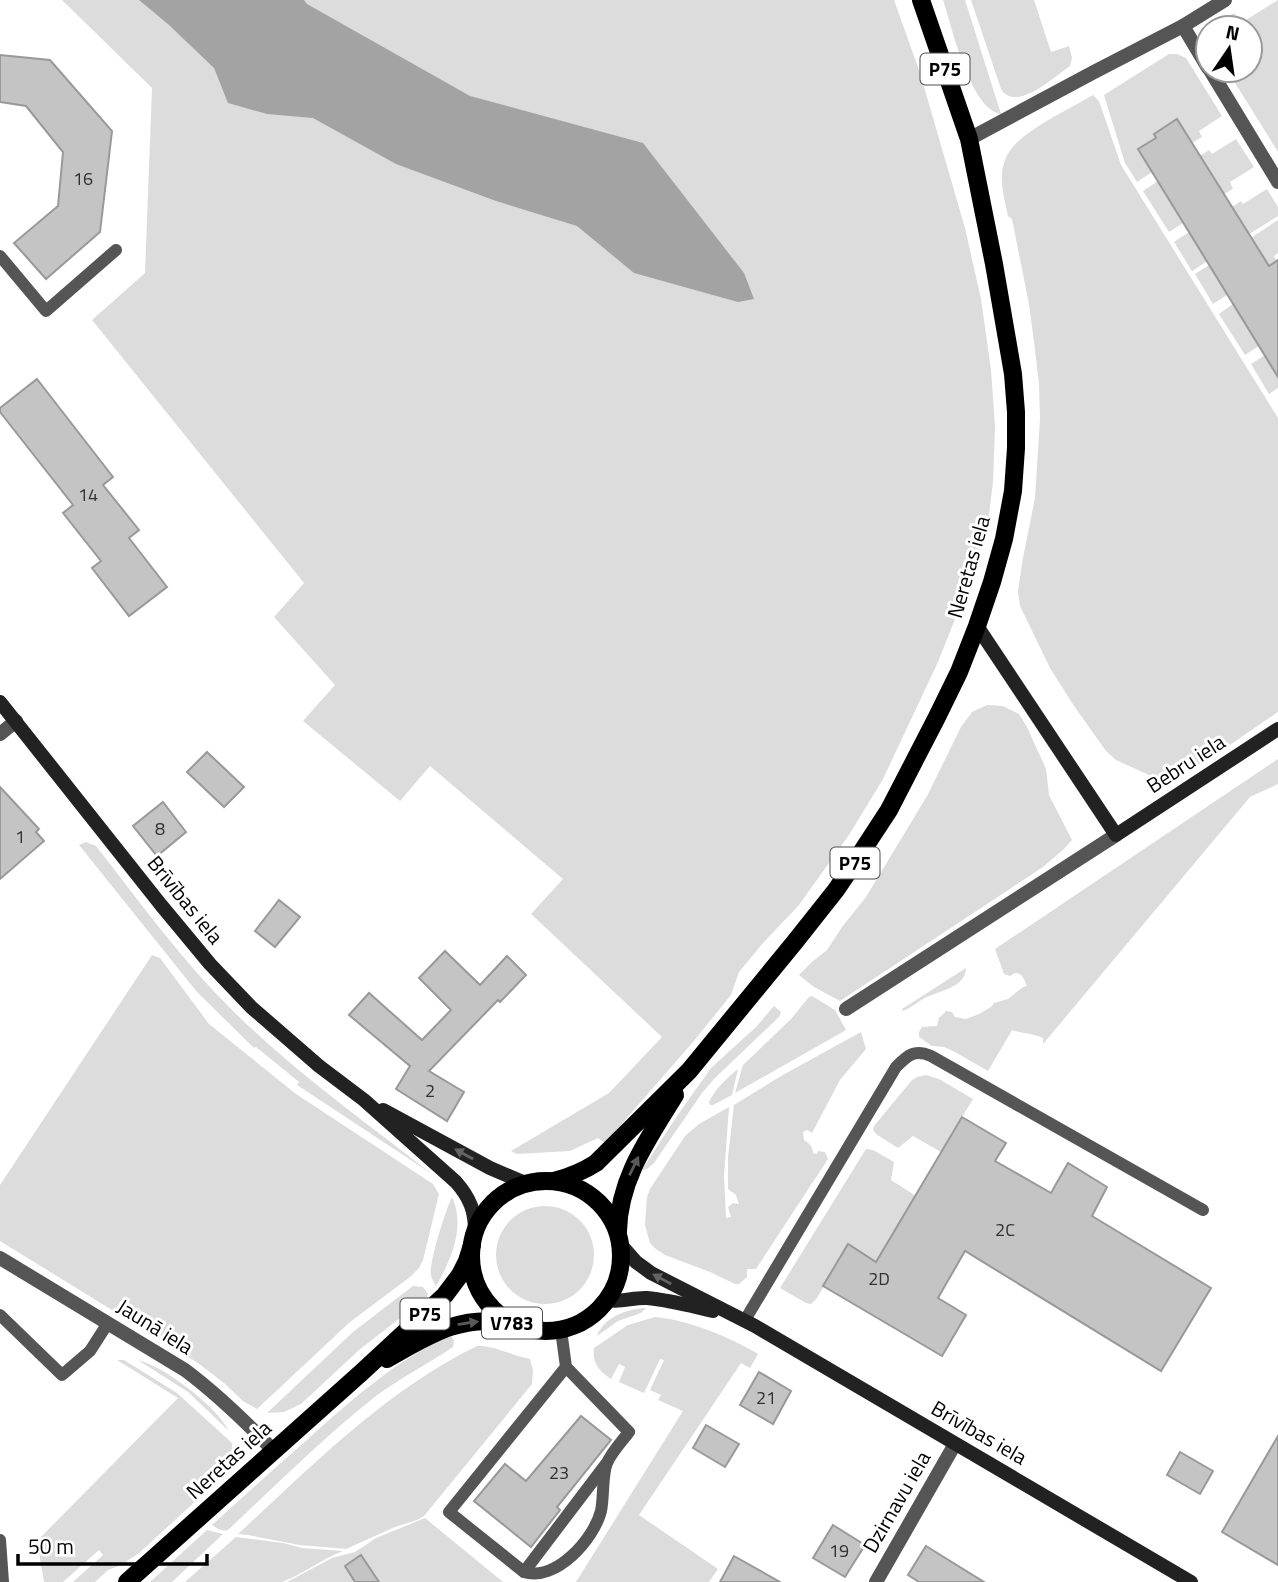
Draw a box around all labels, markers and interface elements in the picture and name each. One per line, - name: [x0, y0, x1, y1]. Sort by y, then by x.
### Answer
- north arrow: [1194, 14, 1264, 84]
- text: N: [1223, 16, 1243, 48]
- road number: P75: [920, 54, 970, 85]
- house number: 16: [73, 165, 93, 192]
- house number: 14: [78, 481, 98, 508]
- street label: Neretas iela: [938, 511, 998, 622]
- street label: Bebru iela: [1140, 725, 1232, 801]
- house number: 8: [155, 815, 165, 842]
- house number: 1: [15, 823, 25, 850]
- street label: Brīvības iela: [140, 848, 232, 951]
- road number: P75: [830, 848, 880, 878]
- house number: 2: [425, 1077, 435, 1104]
- one-way arrow: [453, 1148, 473, 1160]
- one-way arrow: [628, 1156, 639, 1176]
- house number: 2C: [995, 1216, 1015, 1243]
- house number: 2D: [868, 1265, 890, 1292]
- one-way arrow: [652, 1273, 672, 1284]
- street label: Jaunā iela: [111, 1290, 200, 1362]
- road number: P75: [400, 1298, 450, 1330]
- road number: V783: [482, 1308, 542, 1338]
- one-way arrow: [457, 1317, 479, 1328]
- house number: 21: [756, 1384, 776, 1411]
- street label: Brīvības iela: [926, 1392, 1034, 1473]
- street label: Neretas iela: [179, 1412, 278, 1506]
- street label: Dzirnavu iela: [854, 1444, 939, 1558]
- house number: 23: [549, 1459, 569, 1486]
- scale bar: [18, 1522, 206, 1566]
- text: 50 m: [28, 1530, 74, 1562]
- house number: 19: [829, 1537, 849, 1564]

